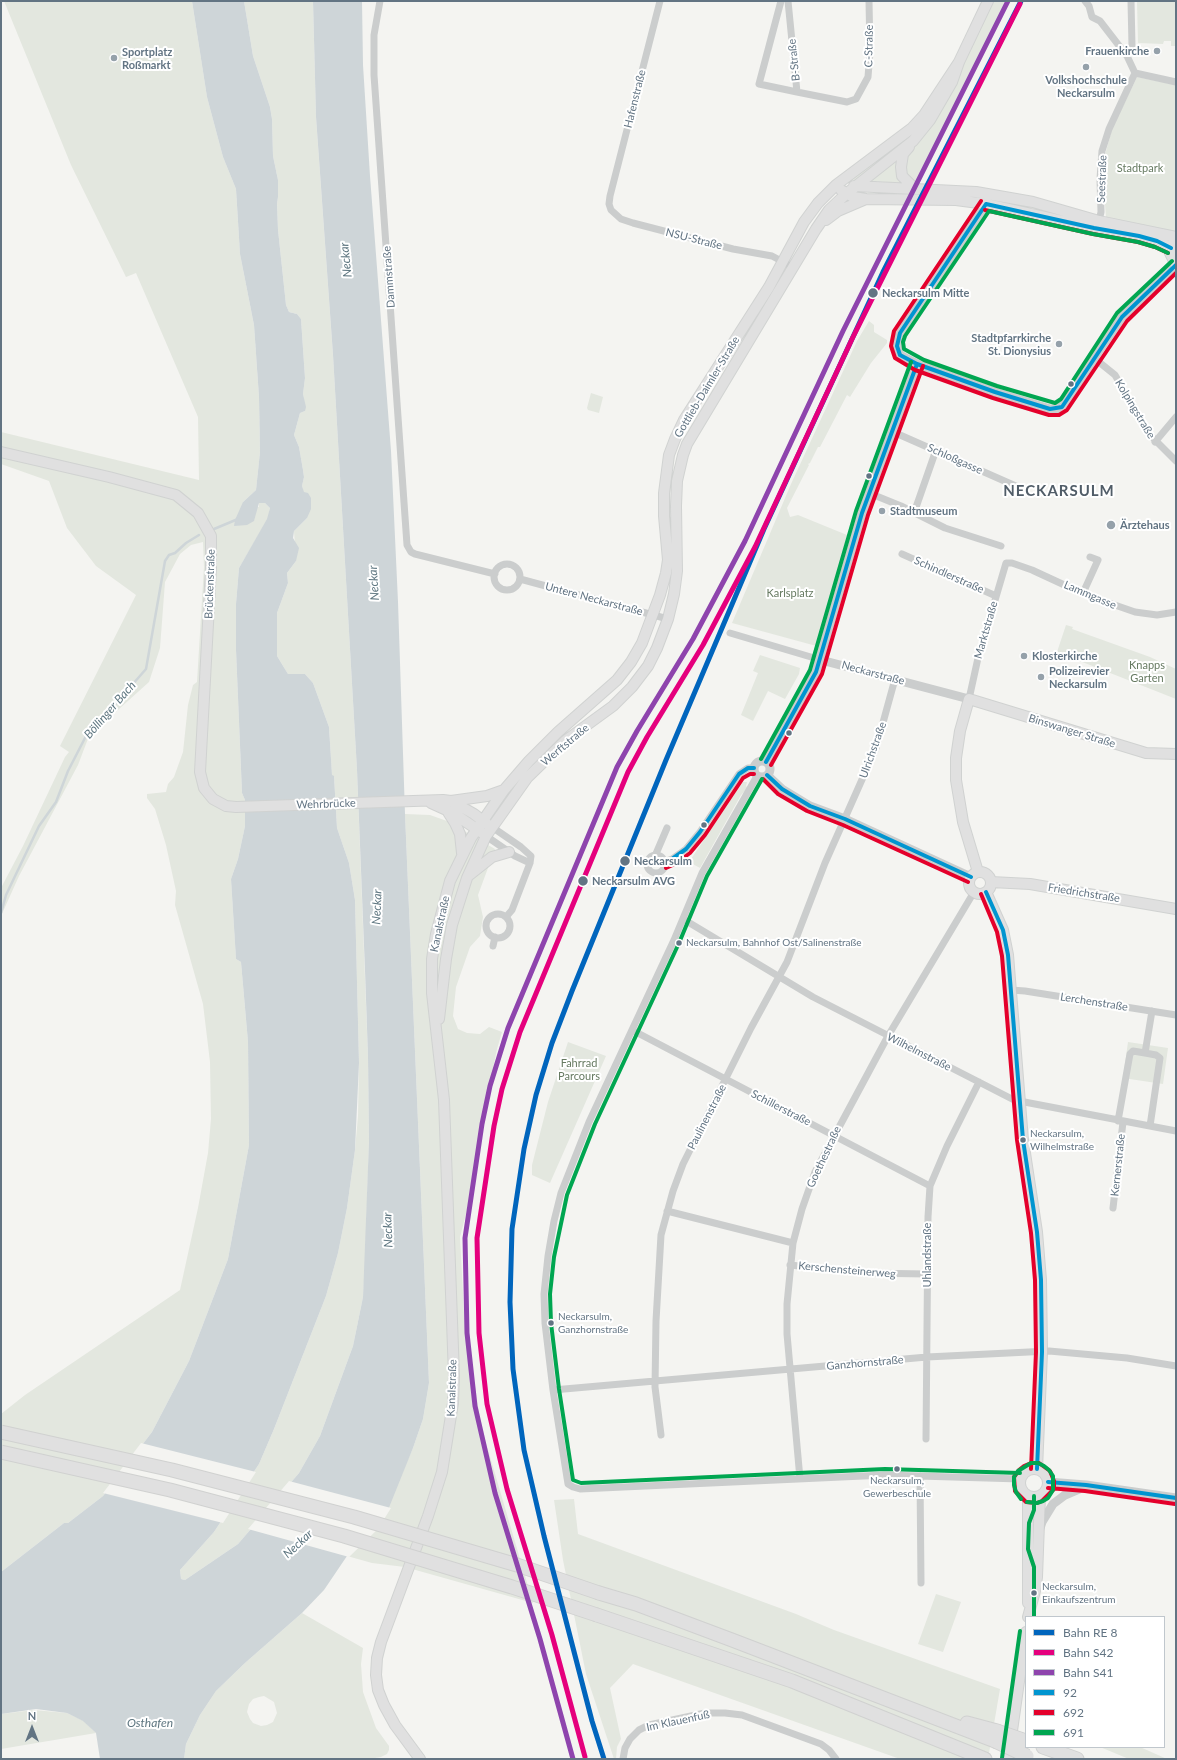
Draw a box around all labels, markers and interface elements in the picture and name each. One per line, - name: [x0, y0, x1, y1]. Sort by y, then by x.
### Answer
- street label: C-Straße: [862, 25, 876, 67]
- street label: B-Straße: [785, 38, 803, 82]
- place label: Frauenkirche: [1085, 44, 1149, 58]
- place label: Sportplatz Roßmarkt: [122, 45, 172, 71]
- marker: Frauenkirche: [1152, 46, 1162, 56]
- marker: Sportplatz Roßmarkt: [109, 53, 119, 63]
- marker: Volkshochschule Neckarsulm: [1081, 62, 1091, 72]
- street label: Hafenstraße: [621, 69, 649, 129]
- place label: Volkshochschule Neckarsulm: [1045, 73, 1127, 99]
- street label: Seestraße: [1095, 155, 1109, 203]
- park label: Stadtpark: [1117, 161, 1163, 175]
- street label: NSU-Straße: [664, 226, 724, 252]
- water label: Neckar: [337, 242, 355, 278]
- street label: Dammstraße: [380, 246, 398, 308]
- marker: Neckarsulm Mitte: [866, 286, 880, 300]
- place label: Neckarsulm Mitte: [882, 286, 969, 300]
- place label: Stadtpfarrkirche St. Dionysius: [971, 331, 1051, 357]
- street label: Gottlieb-Daimler-Straße: [672, 334, 742, 440]
- marker: Stadtpfarrkirche St. Dionysius: [1054, 339, 1064, 349]
- street label: Kolpingstraße: [1112, 377, 1158, 441]
- unlabelled marker: [1066, 379, 1076, 389]
- street label: Schloßgasse: [925, 441, 985, 477]
- unlabelled marker: [864, 471, 874, 481]
- district label: NECKARSULM: [1003, 482, 1115, 500]
- place label: Stadtmuseum: [890, 504, 957, 518]
- marker: Stadtmuseum: [877, 506, 887, 516]
- place label: Ärztehaus: [1120, 518, 1170, 532]
- marker: Ärztehaus: [1105, 519, 1117, 531]
- street label: Brückenstraße: [202, 549, 218, 619]
- street label: Schindlerstraße: [912, 554, 986, 596]
- water label: Neckar: [366, 565, 382, 601]
- street label: Lammgasse: [1062, 578, 1118, 612]
- street label: Untere Neckarstraße: [544, 580, 644, 618]
- park label: Karlsplatz: [766, 586, 814, 600]
- street label: Marktstraße: [971, 600, 1001, 660]
- place label: Klosterkirche: [1032, 649, 1097, 663]
- marker: Klosterkirche: [1019, 651, 1029, 661]
- street label: Neckarstraße: [840, 658, 906, 688]
- park label: Knapps Garten: [1129, 658, 1165, 684]
- place label: Polizeirevier Neckarsulm: [1049, 664, 1109, 690]
- marker: Polizeirevier Neckarsulm: [1036, 672, 1046, 682]
- water label: Böllinger Bach: [81, 678, 139, 742]
- street label: Binswanger Straße: [1027, 712, 1117, 750]
- street label: Ulrichstraße: [857, 720, 889, 780]
- street label: Werftstraße: [538, 721, 592, 769]
- unlabelled marker: [784, 728, 794, 738]
- street label: Wehrbrücke: [296, 796, 356, 812]
- unlabelled marker: [699, 820, 709, 830]
- marker: Neckarsulm: [618, 854, 632, 868]
- place label: Neckarsulm: [634, 854, 692, 868]
- marker: Neckarsulm AVG: [576, 874, 590, 888]
- place label: Neckarsulm AVG: [592, 874, 675, 888]
- street label: Friedrichstraße: [1047, 881, 1121, 905]
- water label: Neckar: [369, 889, 385, 925]
- street label: Kanalstraße: [428, 895, 452, 953]
- place label: Neckarsulm, Bahnhof Ost/Salinenstraße: [686, 937, 862, 949]
- marker: Neckarsulm, Bahnhof Ost/Salinenstraße: [674, 938, 684, 948]
- street label: Lerchenstraße: [1059, 990, 1129, 1014]
- street label: Wilhelmstraße: [885, 1030, 953, 1074]
- park label: Fahrrad Parcours: [558, 1056, 600, 1082]
- street label: Paulinenstraße: [685, 1082, 729, 1152]
- street label: Schillerstraße: [749, 1087, 813, 1129]
- street label: Goethestraße: [804, 1124, 844, 1190]
- place label: Neckarsulm, Wilhelmstraße: [1030, 1128, 1094, 1152]
- street label: Kernerstraße: [1108, 1133, 1128, 1197]
- marker: Neckarsulm, Wilhelmstraße: [1018, 1135, 1028, 1145]
- water label: Neckar: [380, 1212, 396, 1248]
- street label: Uhlandstraße: [920, 1223, 934, 1287]
- street label: Kerschensteinerweg: [798, 1259, 896, 1281]
- place label: Neckarsulm, Ganzhornstraße: [558, 1311, 628, 1334]
- marker: Neckarsulm, Ganzhornstraße: [546, 1318, 556, 1328]
- street label: Ganzhornstraße: [826, 1353, 904, 1373]
- street label: Kanalstraße: [444, 1359, 460, 1417]
- marker: Neckarsulm, Gewerbeschule: [892, 1464, 902, 1474]
- place label: Neckarsulm, Gewerbeschule: [863, 1475, 931, 1498]
- water label: Neckar: [280, 1527, 316, 1561]
- place label: Neckarsulm, Einkaufszentrum: [1042, 1581, 1115, 1604]
- marker: Neckarsulm, Einkaufszentrum: [1029, 1588, 1039, 1598]
- legend: [1025, 1616, 1165, 1748]
- text: Bahn RE 8: [1063, 1625, 1118, 1640]
- text: Bahn S42: [1063, 1645, 1114, 1660]
- text: Bahn S41: [1063, 1665, 1114, 1680]
- text: 92: [1063, 1685, 1077, 1700]
- text: 692: [1063, 1705, 1084, 1720]
- north arrow: [12, 1708, 52, 1748]
- street label: Im Klauenfuß: [645, 1708, 711, 1734]
- text: N: [28, 1709, 36, 1722]
- water label: Osthafen: [127, 1716, 173, 1730]
- text: 691: [1063, 1725, 1084, 1740]

